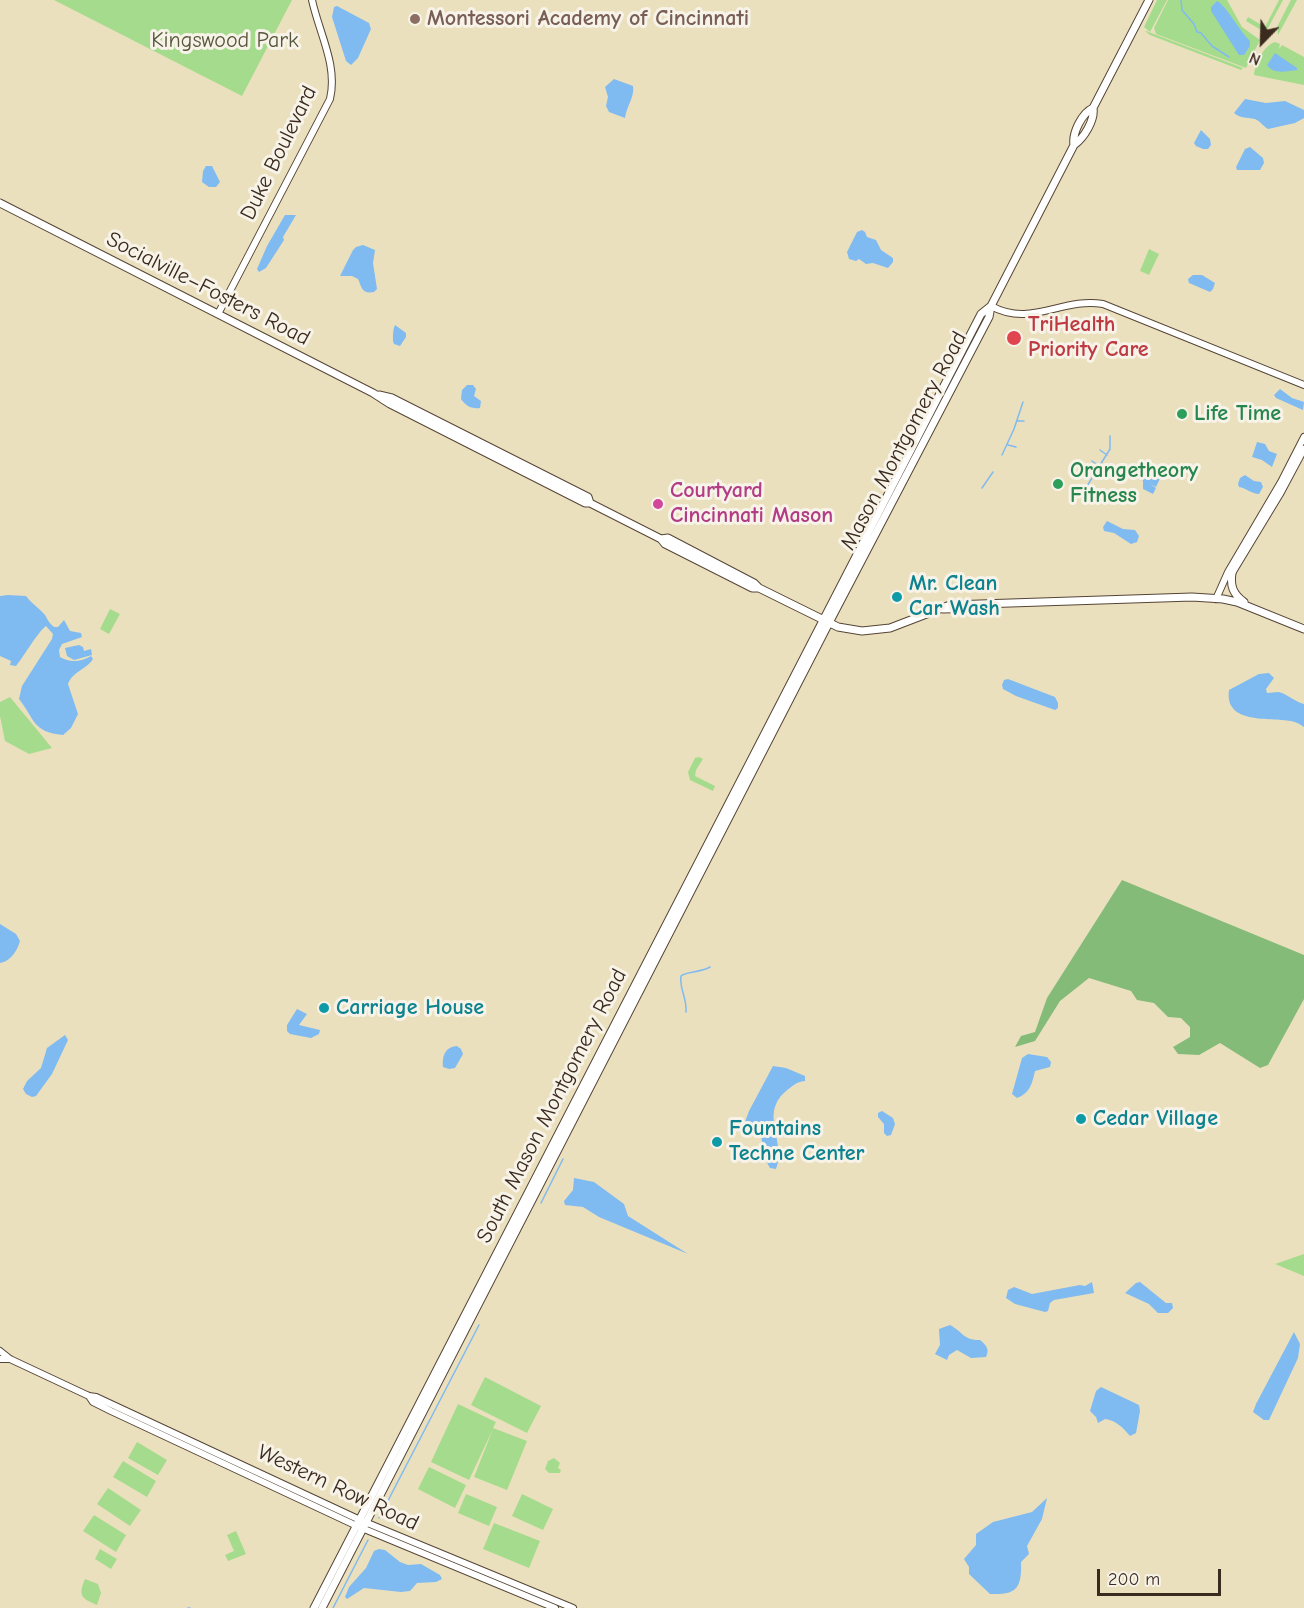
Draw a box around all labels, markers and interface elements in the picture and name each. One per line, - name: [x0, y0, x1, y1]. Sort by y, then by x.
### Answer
- place label: Montessori Academy of Cincinnati: [427, 6, 749, 32]
- marker: Montessori Academy of Cincinnati: [408, 12, 422, 26]
- north arrow: [1232, 12, 1292, 72]
- park label: Kingswood Park: [151, 28, 299, 54]
- text: N: [1247, 48, 1263, 69]
- street label: Duke Boulevard: [235, 82, 323, 224]
- street label: Socialville–Fosters Road: [102, 226, 314, 352]
- place label: TriHealth Priority Care: [1028, 312, 1148, 364]
- street label: Mason Montgomery Road: [835, 327, 973, 555]
- marker: TriHealth Priority Care: [1005, 329, 1023, 347]
- place label: Life Time: [1194, 401, 1281, 427]
- marker: Life Time: [1175, 407, 1189, 421]
- place label: Orangetheory Fitness: [1070, 458, 1198, 510]
- marker: Orangetheory Fitness: [1051, 477, 1065, 491]
- place label: Courtyard Cincinnati Mason: [670, 478, 833, 530]
- marker: Courtyard Cincinnati Mason: [651, 497, 665, 511]
- place label: Mr. Clean Car Wash: [909, 571, 1000, 622]
- marker: Mr. Clean Car Wash: [890, 590, 904, 604]
- street label: South Mason Montgomery Road: [471, 964, 633, 1248]
- place label: Carriage House: [336, 995, 484, 1021]
- marker: Carriage House: [317, 1001, 331, 1015]
- place label: Cedar Village: [1093, 1106, 1218, 1132]
- marker: Cedar Village: [1074, 1112, 1088, 1126]
- place label: Fountains Techne Center: [729, 1116, 864, 1168]
- marker: Fountains Techne Center: [710, 1135, 724, 1149]
- street label: Western Row Road: [253, 1439, 423, 1537]
- scale bar: [1100, 1557, 1224, 1595]
- text: 200 m: [1108, 1569, 1160, 1590]

